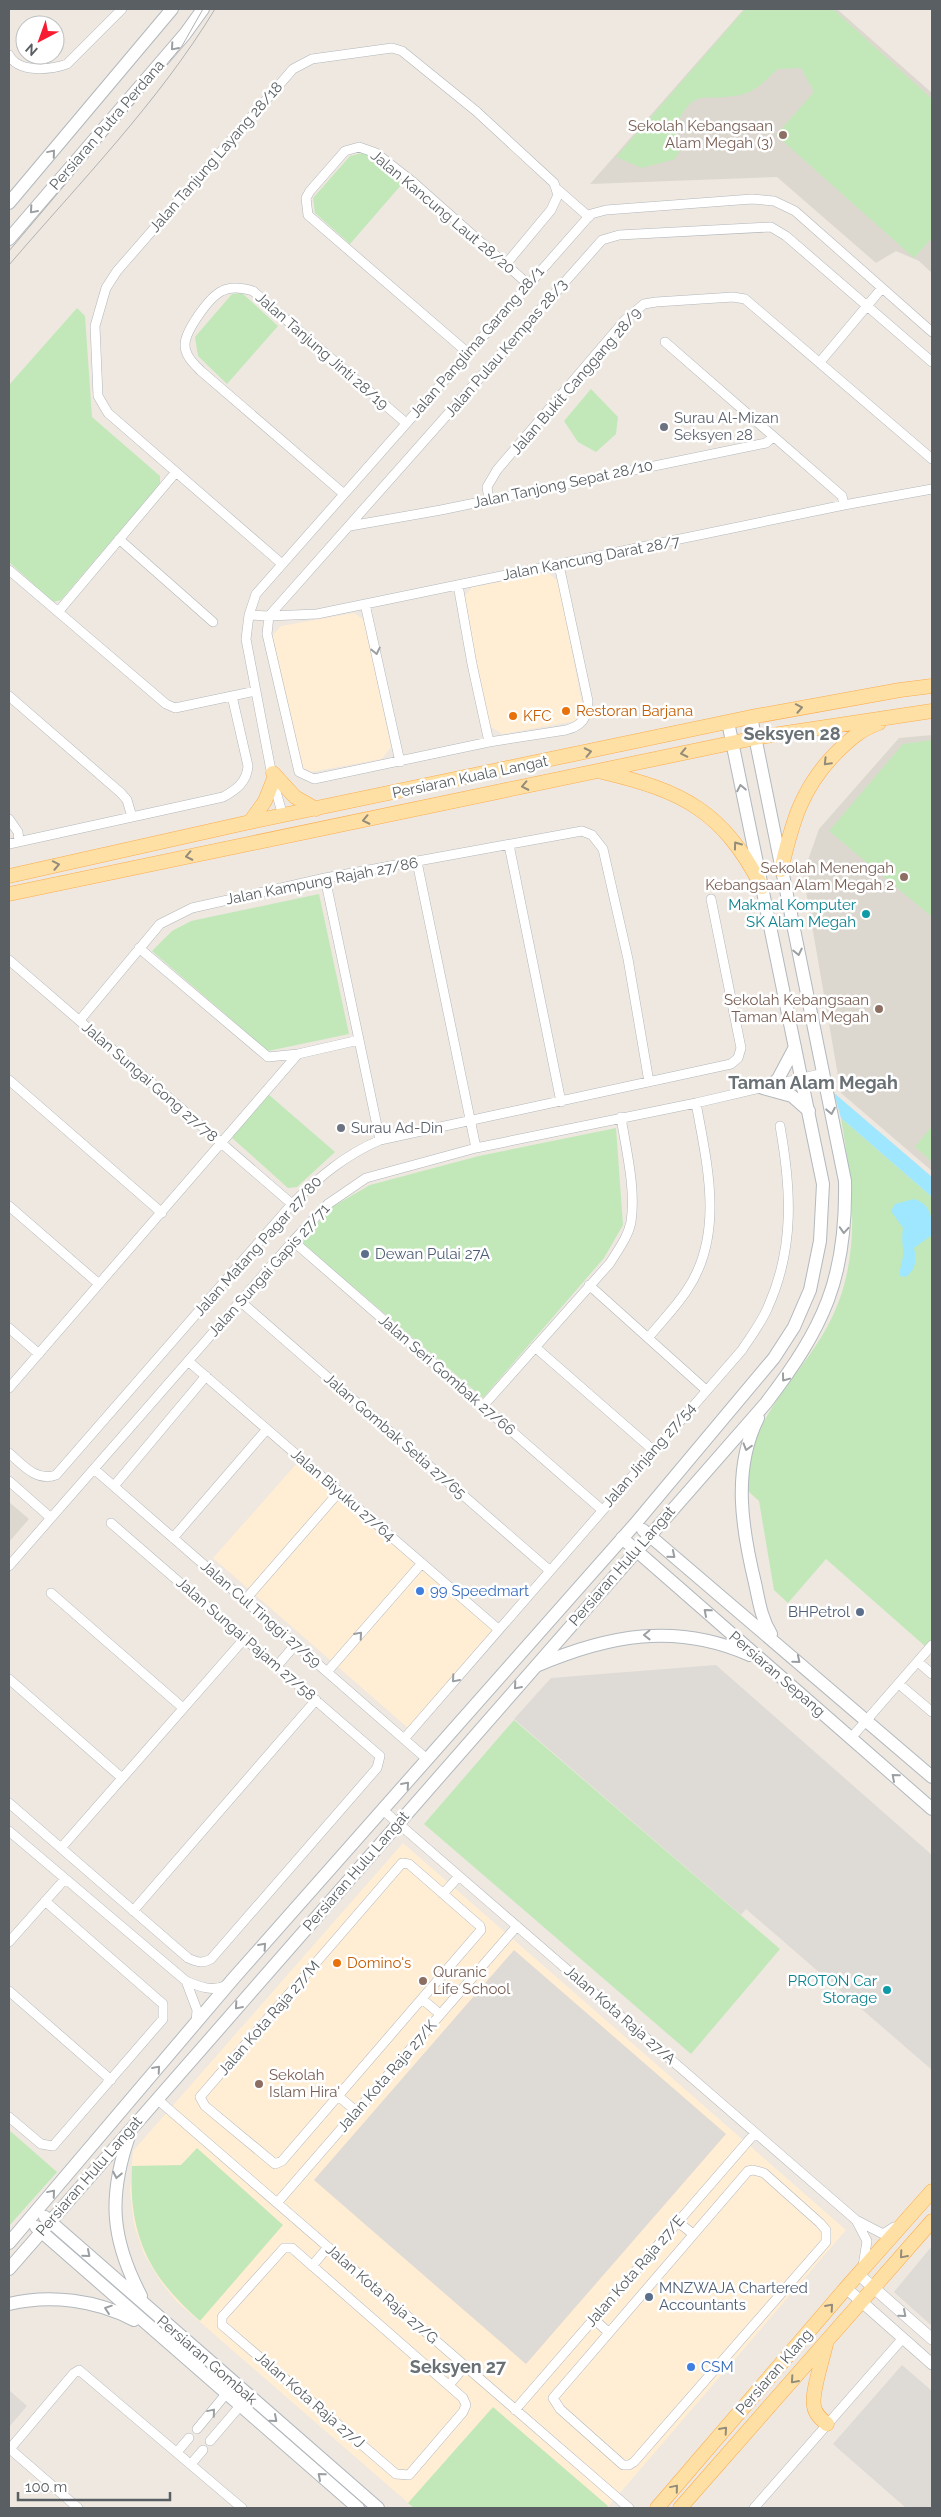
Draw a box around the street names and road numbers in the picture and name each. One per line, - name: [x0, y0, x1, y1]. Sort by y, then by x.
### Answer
- street label: Persiaran Putra Perdana: [46, 56, 168, 194]
- street label: Jalan Tanjung Layang 28/18: [146, 78, 286, 236]
- street label: Jalan Kancung Laut 28/20: [367, 146, 519, 278]
- street label: Jalan Panglima Garang 28/1: [406, 262, 548, 421]
- street label: Jalan Pulau Kempas 28/3: [441, 275, 571, 421]
- street label: Jalan Tanjung Jinti 28/19: [252, 288, 392, 414]
- street label: Jalan Bukit Canggang 28/9: [507, 304, 645, 458]
- street label: Jalan Tanjong Sepat 28/10: [471, 456, 655, 512]
- street label: Jalan Kancung Darat 28/7: [501, 532, 681, 584]
- street label: Persiaran Kuala Langat: [391, 752, 549, 802]
- street label: Jalan Kampung Rajah 27/86: [224, 854, 420, 908]
- street label: Jalan Sungai Gong 27/78: [78, 1018, 222, 1146]
- street label: Jalan Matang Pagar 27/80: [190, 1172, 326, 1320]
- street label: Jalan Sungai Gapis 27/71: [205, 1199, 334, 1340]
- street label: Jalan Seri Gombak 27/66: [375, 1311, 519, 1439]
- street label: Jalan Gombak Setia 27/65: [320, 1370, 470, 1502]
- street label: Jalan Jinjang 27/54: [599, 1399, 699, 1511]
- street label: Jalan Biyuku 27/64: [287, 1445, 399, 1545]
- street label: Persiaran Hulu Langat: [565, 1502, 679, 1630]
- street label: Jalan Cul Tinggi 27/59: [197, 1557, 325, 1671]
- street label: Jalan Sungai Pajam 27/58: [173, 1574, 319, 1704]
- street label: Persiaran Sepang: [725, 1627, 829, 1721]
- street label: Persiaran Hulu Langat: [299, 1807, 413, 1935]
- street label: Jalan Kota Raja 27/M: [214, 1957, 324, 2079]
- street label: Jalan Kota Raja 27/A: [561, 1962, 679, 2068]
- street label: Jalan Kota Raja 27/K: [334, 2016, 441, 2136]
- street label: Persiaran Hulu Langat: [32, 2112, 146, 2240]
- street label: Jalan Kota Raja 27/E: [582, 2212, 688, 2330]
- street label: Jalan Kota Raja 27/G: [322, 2240, 442, 2348]
- street label: Persiaran Gombak: [153, 2312, 261, 2408]
- street label: Persiaran Klang: [732, 2325, 816, 2419]
- street label: Jalan Kota Raja 27/J: [252, 2348, 368, 2452]

